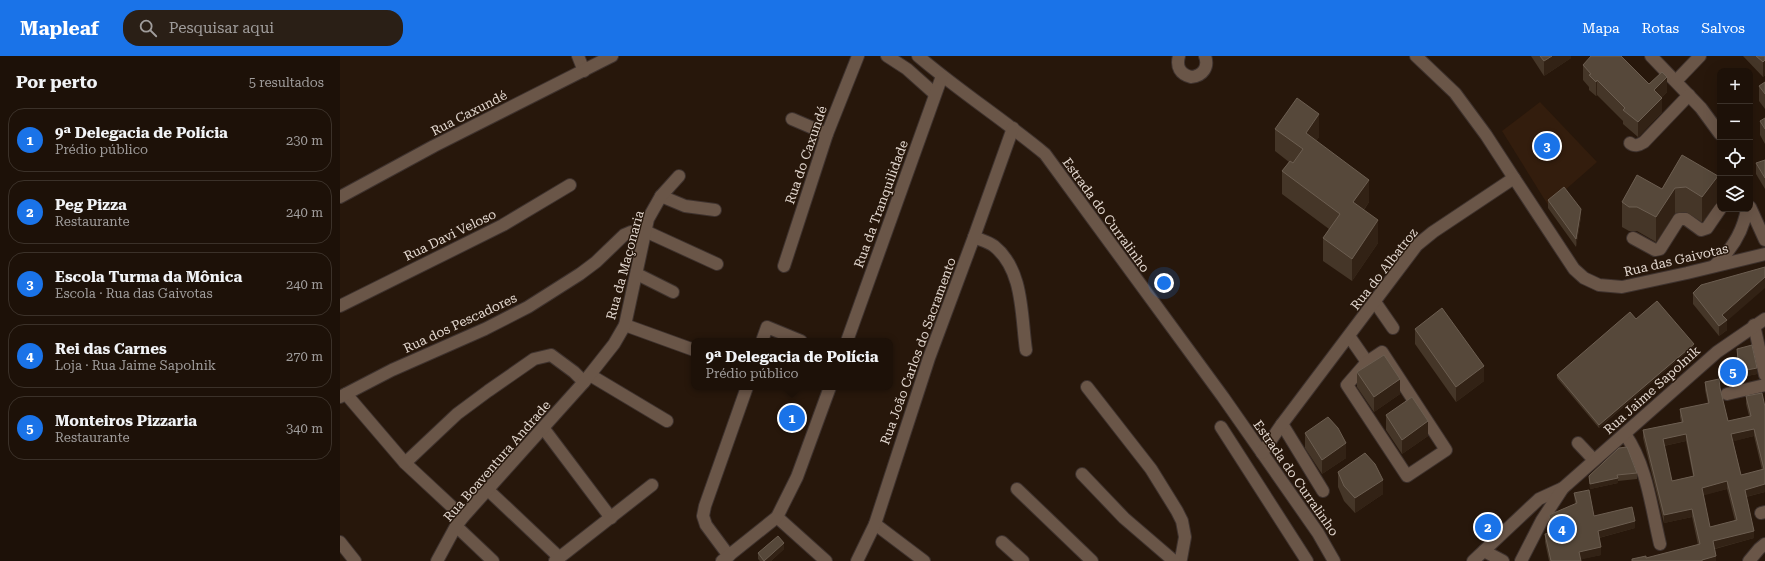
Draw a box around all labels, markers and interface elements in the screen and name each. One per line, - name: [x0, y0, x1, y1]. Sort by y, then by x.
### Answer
- search box: [123, 10, 403, 46]
- text: Mapleaf: [20, 17, 99, 40]
- icon: search: [137, 17, 159, 39]
- text: Pesquisar aqui: [169, 19, 274, 37]
- text: Mapa: [1582, 20, 1620, 36]
- text: Rotas: [1642, 20, 1679, 36]
- text: Salvos: [1701, 20, 1745, 36]
- map controls: [1717, 68, 1753, 212]
- button: +: [1717, 68, 1753, 104]
- text: Por perto: [16, 72, 97, 92]
- text: 5 resultados: [249, 75, 324, 90]
- street label: Rua Caxundé: [428, 87, 510, 139]
- street label: Rua do Caxundé: [782, 104, 830, 206]
- button: −: [1717, 104, 1753, 140]
- text: 9ª Delegacia de Polícia: [55, 124, 228, 142]
- pin: 3: [1534, 131, 1560, 161]
- text: 1: [26, 133, 34, 148]
- text: 230 m: [286, 133, 323, 148]
- street label: Rua da Tranquilidade: [851, 138, 911, 270]
- button: locate: [1717, 140, 1753, 176]
- text: Prédio público: [55, 142, 148, 157]
- street label: Estrada do Curralinho: [1059, 155, 1153, 275]
- button: layers: [1717, 176, 1753, 212]
- text: Peg Pizza: [55, 196, 127, 214]
- text: 2: [26, 205, 34, 220]
- text: 240 m: [286, 205, 323, 220]
- street label: Rua Davi Veloso: [402, 206, 498, 264]
- street label: Rua da Maçonaria: [603, 209, 647, 321]
- text: Restaurante: [55, 214, 130, 229]
- street label: Rua do Albatroz: [1347, 225, 1421, 313]
- street label: Rua das Gaivotas: [1622, 241, 1730, 279]
- street label: Rua João Carlos do Sacramento: [877, 255, 959, 447]
- text: Escola Turma da Mônica: [55, 268, 242, 286]
- your location: [1154, 273, 1174, 293]
- text: 3: [26, 277, 34, 292]
- text: 240 m: [286, 277, 323, 292]
- text: Escola · Rua das Gaivotas: [55, 286, 213, 301]
- street label: Rua dos Pescadores: [401, 290, 519, 356]
- popup: [691, 338, 893, 390]
- text: Rei das Carnes: [55, 340, 167, 358]
- street label: Rua Jaime Sapolnik: [1601, 343, 1703, 437]
- text: 9ª Delegacia de Polícia: [706, 348, 878, 366]
- text: 4: [26, 349, 34, 364]
- text: 270 m: [286, 349, 323, 364]
- pin: 5: [1720, 357, 1746, 387]
- text: Loja · Rua Jaime Sapolnik: [55, 358, 216, 373]
- text: Prédio público: [706, 366, 799, 381]
- street label: Rua Boaventura Andrade: [440, 397, 554, 525]
- pin: 1: [779, 403, 805, 433]
- text: Monteiros Pizzaria: [55, 412, 197, 430]
- street label: Estrada do Curralinho: [1250, 417, 1342, 539]
- text: 5: [26, 421, 34, 436]
- text: 340 m: [286, 421, 323, 436]
- text: Restaurante: [55, 430, 130, 445]
- pin: 2: [1475, 512, 1501, 542]
- pin: 4: [1549, 514, 1575, 544]

